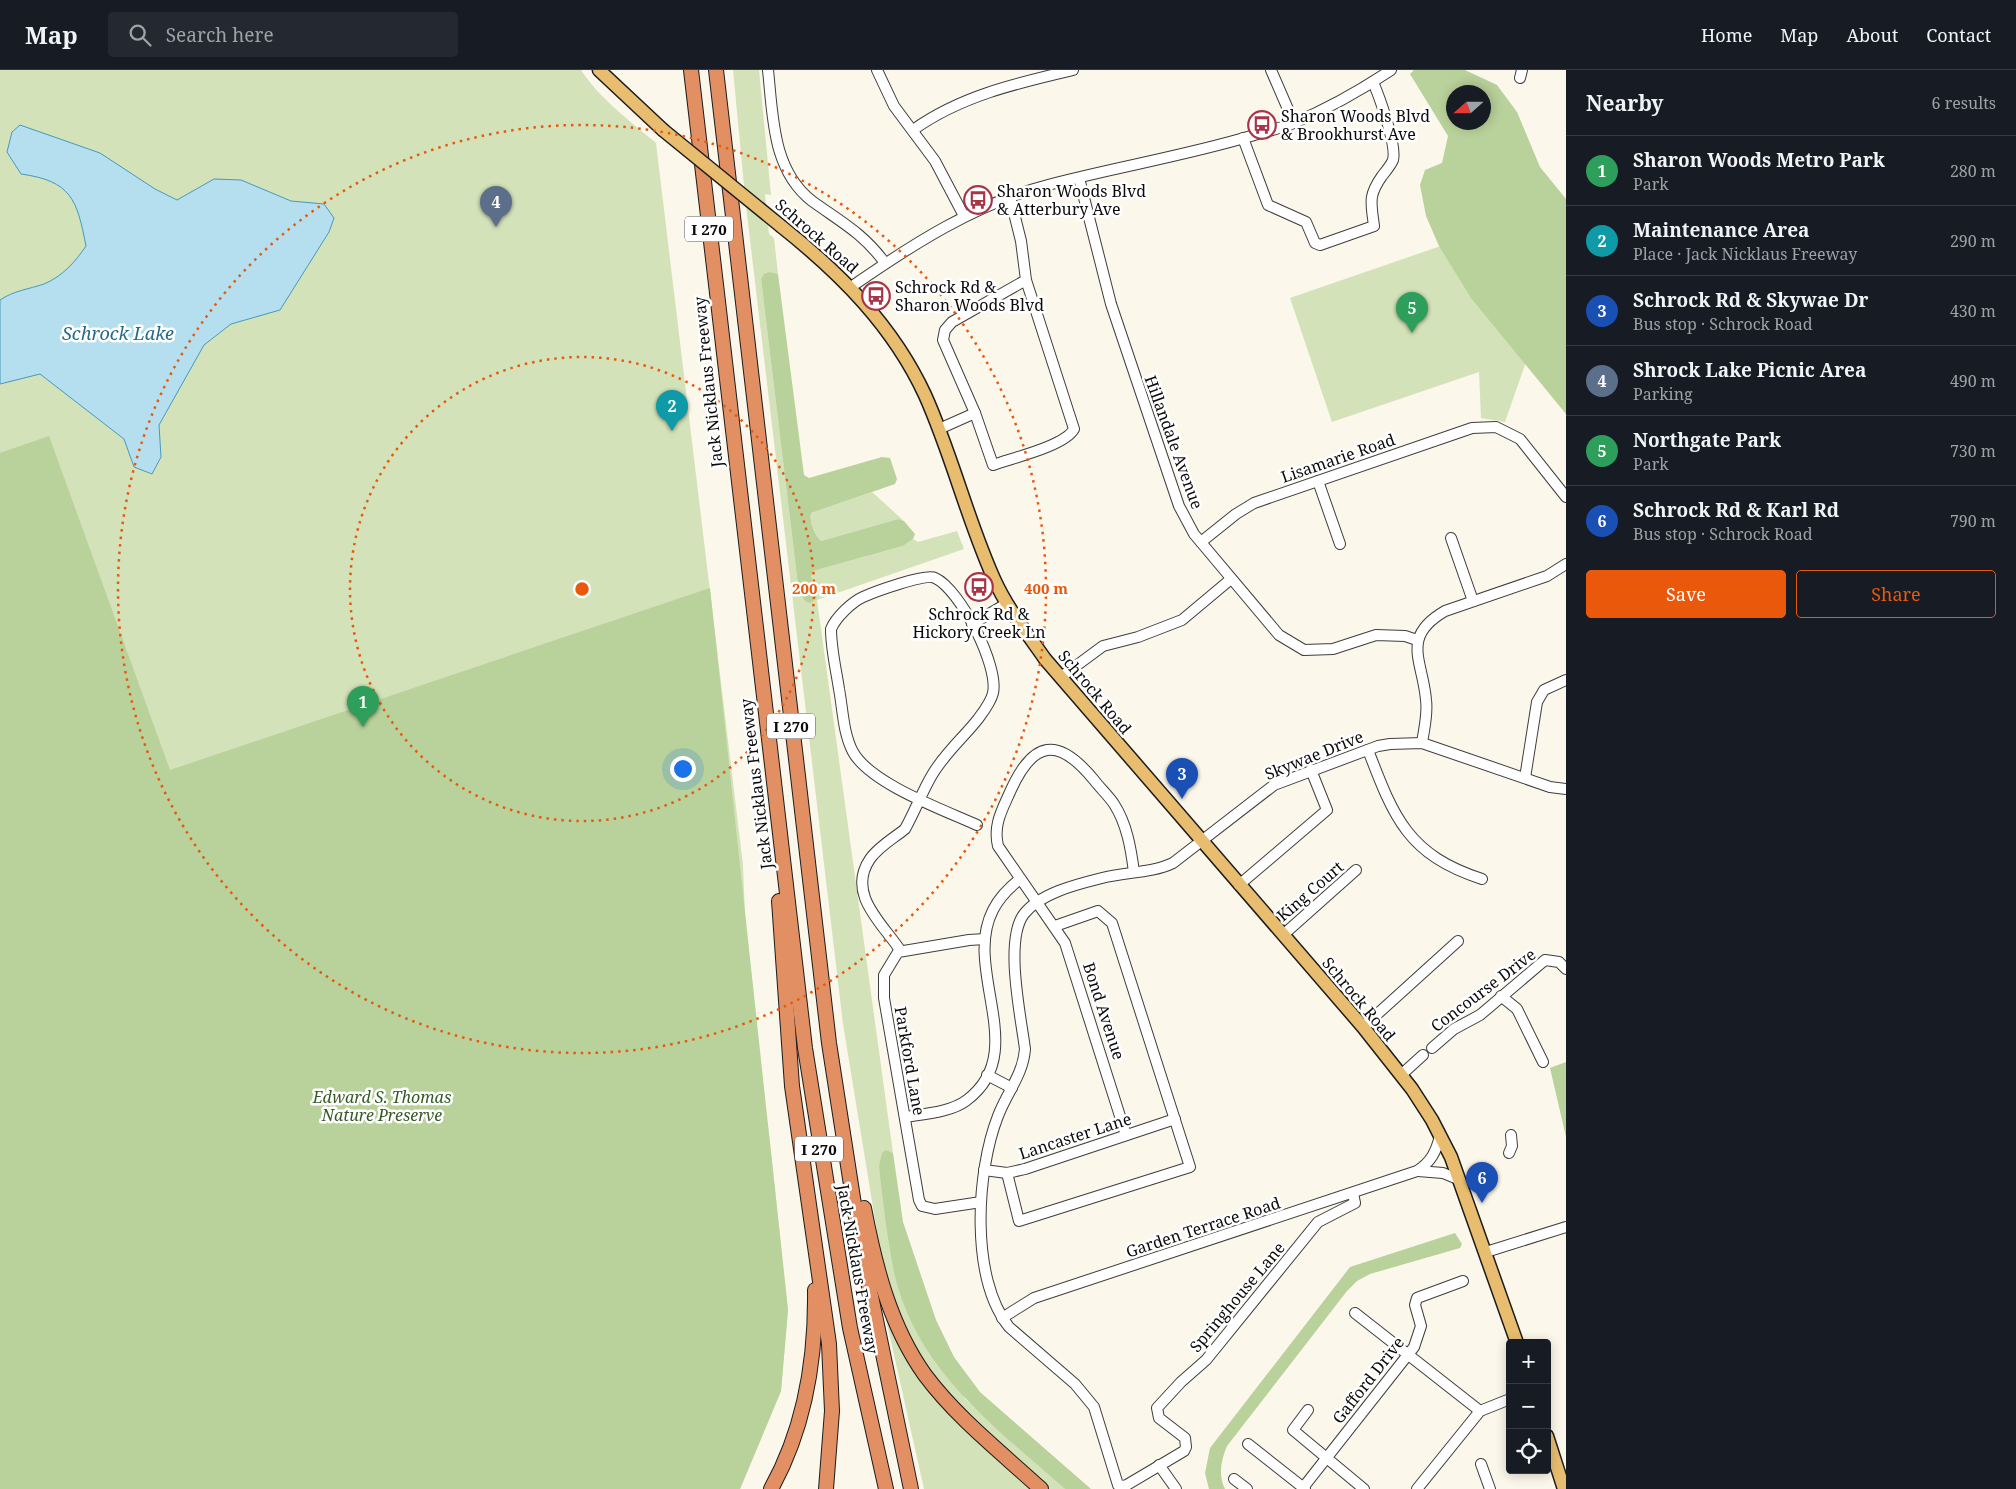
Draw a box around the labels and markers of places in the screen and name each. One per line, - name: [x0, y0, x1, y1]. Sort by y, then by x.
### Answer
- place label: Sharon Woods Blvd & Brookhurst Ave: [1281, 105, 1430, 145]
- bus stop icon: Sharon Woods Blvd & Brookhurst Ave: [1247, 110, 1277, 140]
- place label: Sharon Woods Blvd & Atterbury Ave: [997, 180, 1146, 220]
- bus stop icon: Sharon Woods Blvd & Atterbury Ave: [963, 185, 993, 215]
- pin: 4: [480, 186, 512, 227]
- place label: Schrock Rd & Sharon Woods Blvd: [895, 276, 1044, 316]
- bus stop icon: Schrock Rd & Sharon Woods Blvd: [861, 281, 891, 311]
- pin: 5: [1396, 292, 1428, 333]
- pin: 2: [656, 390, 688, 431]
- bus stop icon: Schrock Rd & Hickory Creek Ln: [964, 572, 994, 602]
- centre of rings: [573, 580, 591, 598]
- place label: Schrock Rd & Hickory Creek Ln: [913, 603, 1045, 643]
- pin: 1: [347, 686, 379, 727]
- pin: 3: [1166, 758, 1198, 799]
- pin: 6: [1466, 1162, 1498, 1203]

